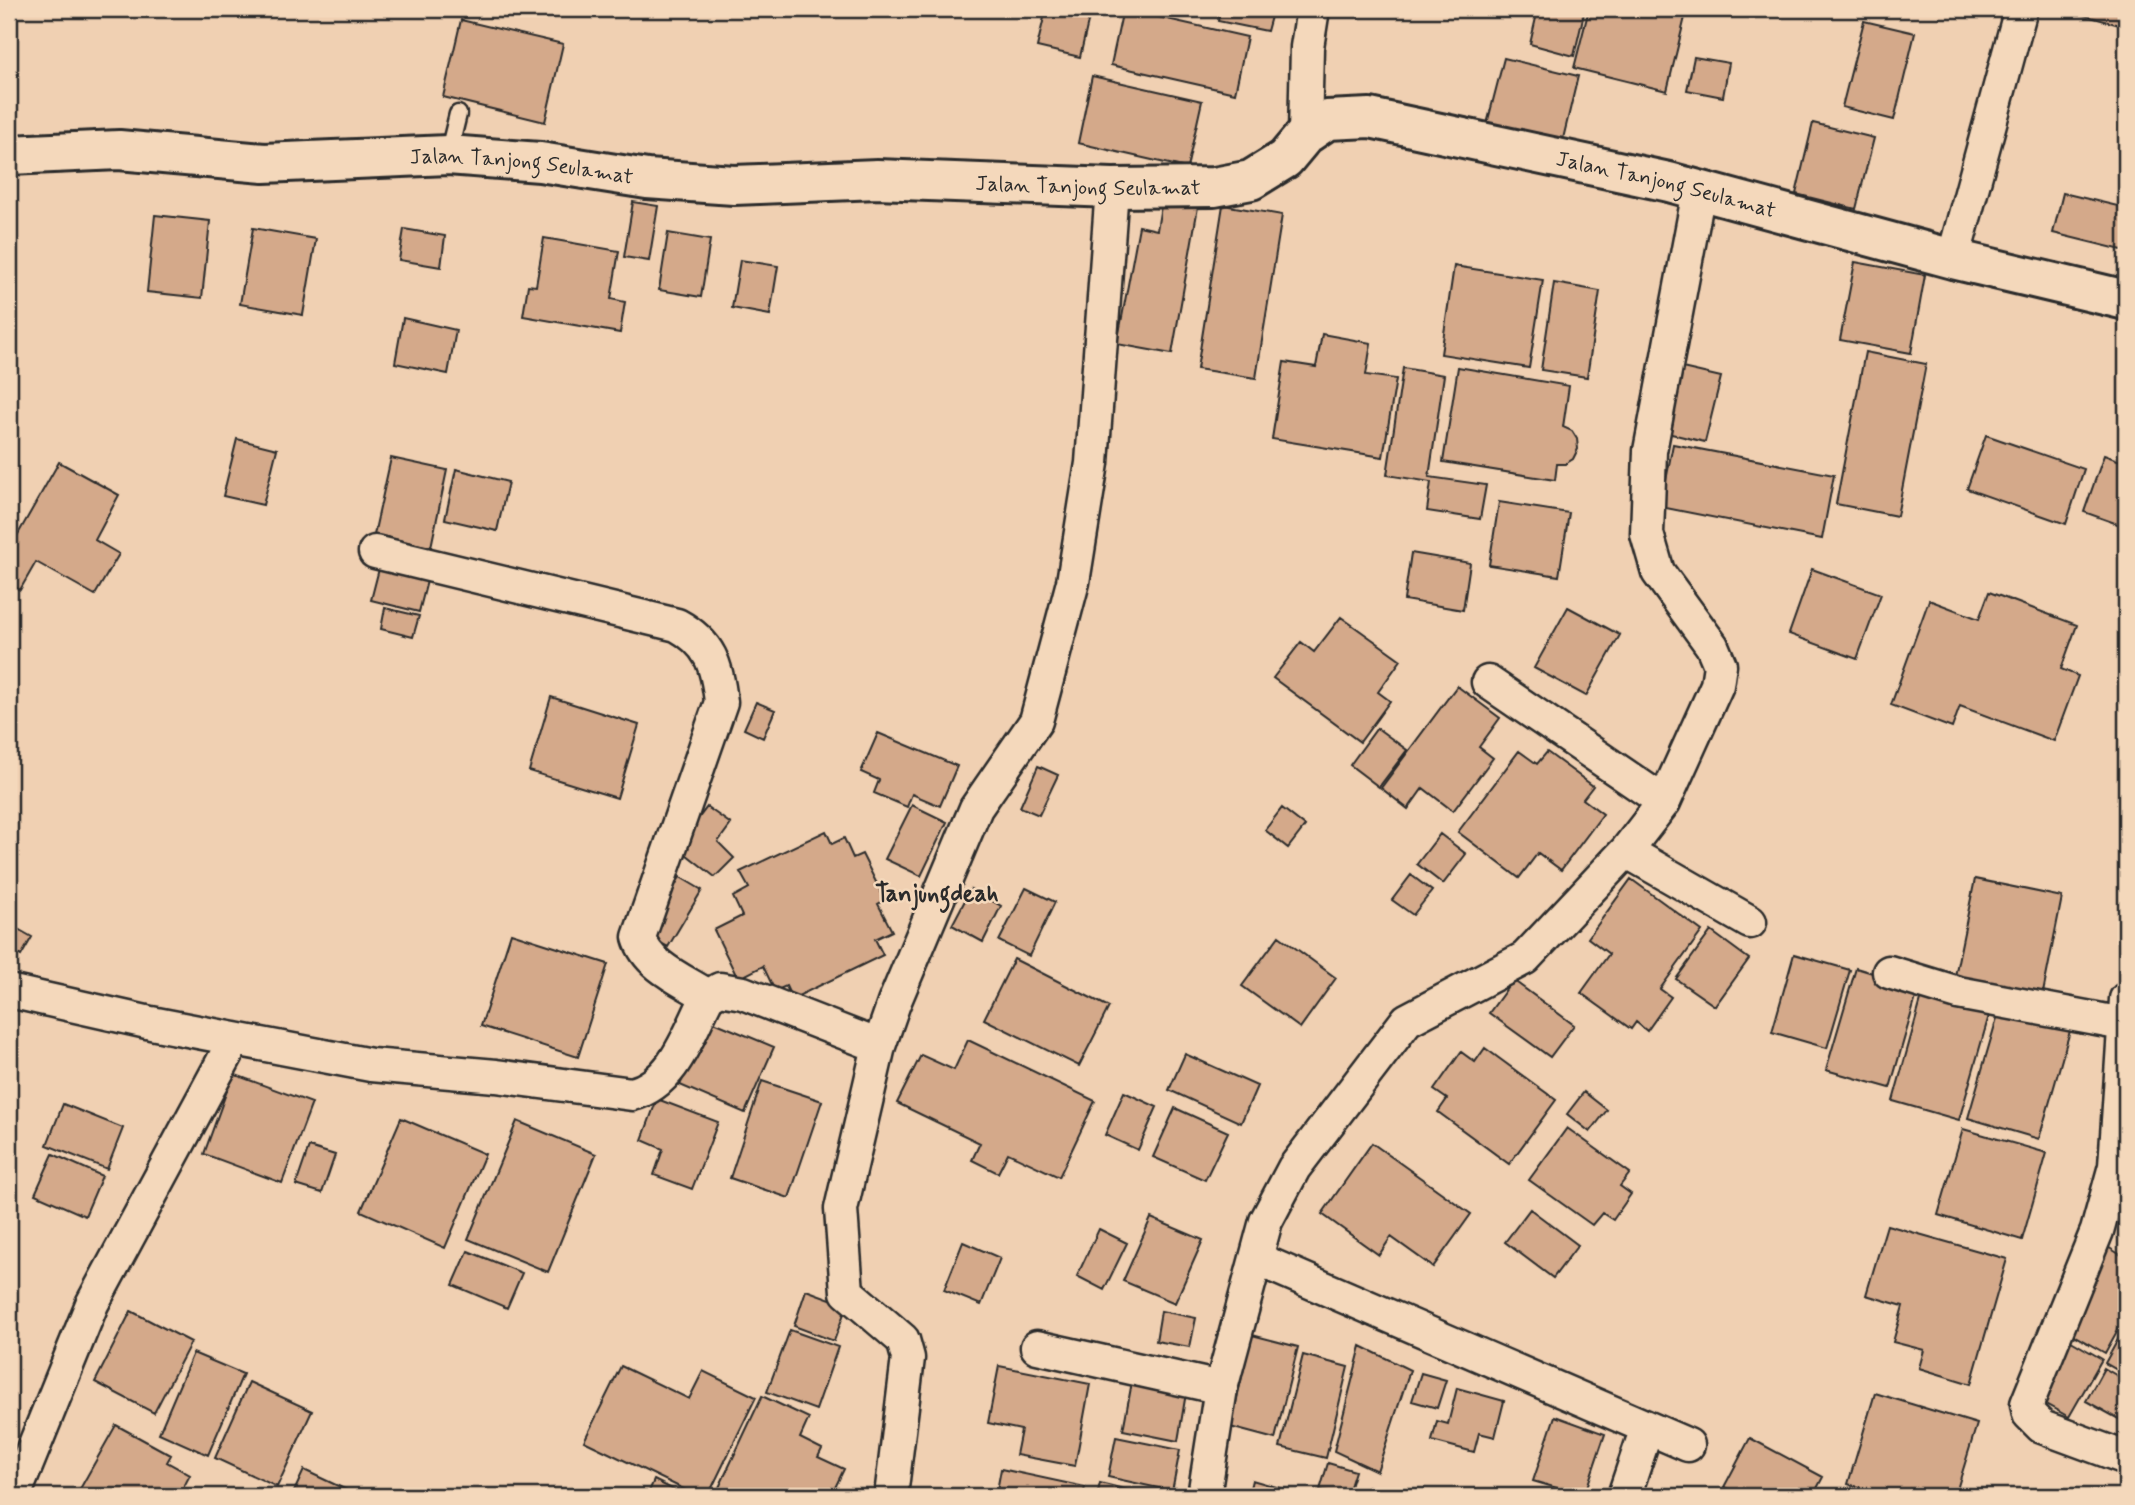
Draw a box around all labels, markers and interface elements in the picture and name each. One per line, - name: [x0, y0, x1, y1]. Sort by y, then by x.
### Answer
- street label: Jalan Tanjong Seulamat: [409, 142, 635, 192]
- street label: Jalan Tanjong Seulamat: [1554, 145, 1779, 225]
- street label: Jalan Tanjong Seulamat: [975, 170, 1201, 205]
- district label: Tanjungdeah: [875, 879, 999, 913]

